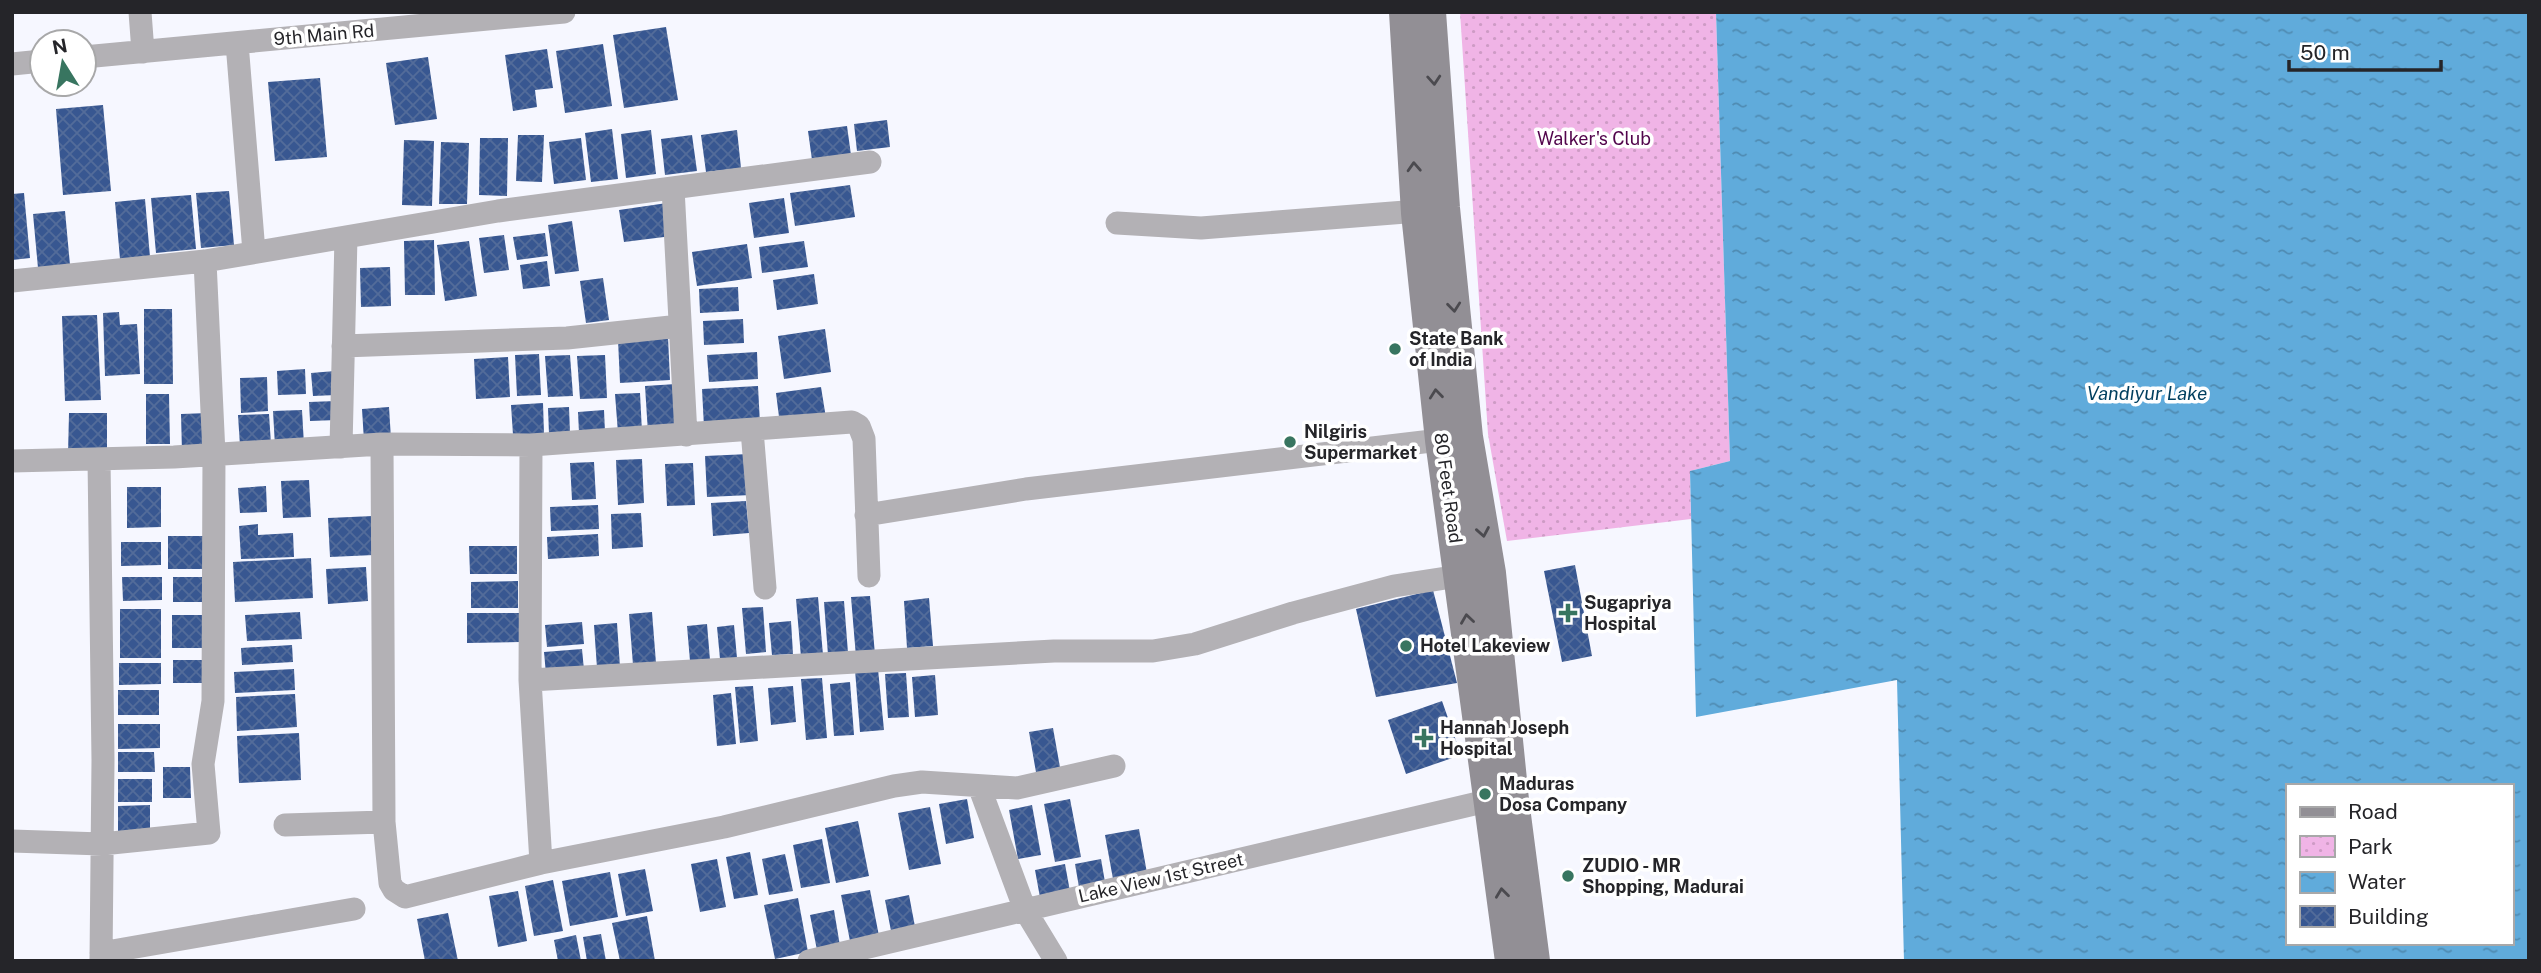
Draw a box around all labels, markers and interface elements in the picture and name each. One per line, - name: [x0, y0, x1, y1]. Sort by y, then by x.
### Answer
- street label: 9th Main Rd: [273, 20, 375, 49]
- north arrow: [28, 28, 98, 98]
- scale bar: [2289, 28, 2441, 72]
- text: N: [50, 34, 69, 59]
- text: 50 m: [2300, 40, 2350, 65]
- one-way arrow: [1427, 75, 1442, 86]
- park label: Walker's Club: [1537, 128, 1651, 149]
- one-way arrow: [1407, 161, 1422, 172]
- one-way arrow: [1446, 301, 1461, 313]
- place label: State Bank of India: [1409, 328, 1504, 370]
- marker: State Bank of India: [1387, 341, 1403, 357]
- water label: Vandiyur Lake: [2087, 382, 2207, 404]
- one-way arrow: [1429, 388, 1444, 399]
- place label: Nilgiris Supermarket: [1304, 421, 1417, 463]
- street label: 80 Feet Road: [1430, 431, 1467, 545]
- marker: Nilgiris Supermarket: [1282, 434, 1298, 450]
- one-way arrow: [1475, 526, 1490, 538]
- place label: Sugapriya Hospital: [1584, 592, 1672, 634]
- marker: Sugapriya Hospital: [1558, 603, 1578, 623]
- one-way arrow: [1459, 613, 1474, 625]
- place label: Hotel Lakeview: [1420, 635, 1550, 656]
- marker: Hotel Lakeview: [1398, 638, 1414, 654]
- place label: Hannah Joseph Hospital: [1440, 717, 1569, 759]
- marker: Hannah Joseph Hospital: [1414, 728, 1434, 748]
- place label: Maduras Dosa Company: [1499, 773, 1627, 815]
- legend: [2286, 784, 2513, 945]
- marker: Maduras Dosa Company: [1477, 786, 1493, 802]
- text: Road: [2348, 799, 2398, 824]
- text: Park: [2348, 834, 2393, 859]
- street label: Lake View 1st Street: [1076, 848, 1246, 907]
- place label: ZUDIO - MR Shopping, Madurai: [1582, 855, 1744, 897]
- marker: ZUDIO - MR Shopping, Madurai: [1560, 868, 1576, 884]
- text: Water: [2348, 869, 2406, 894]
- one-way arrow: [1495, 887, 1510, 899]
- text: Building: [2348, 904, 2429, 929]

